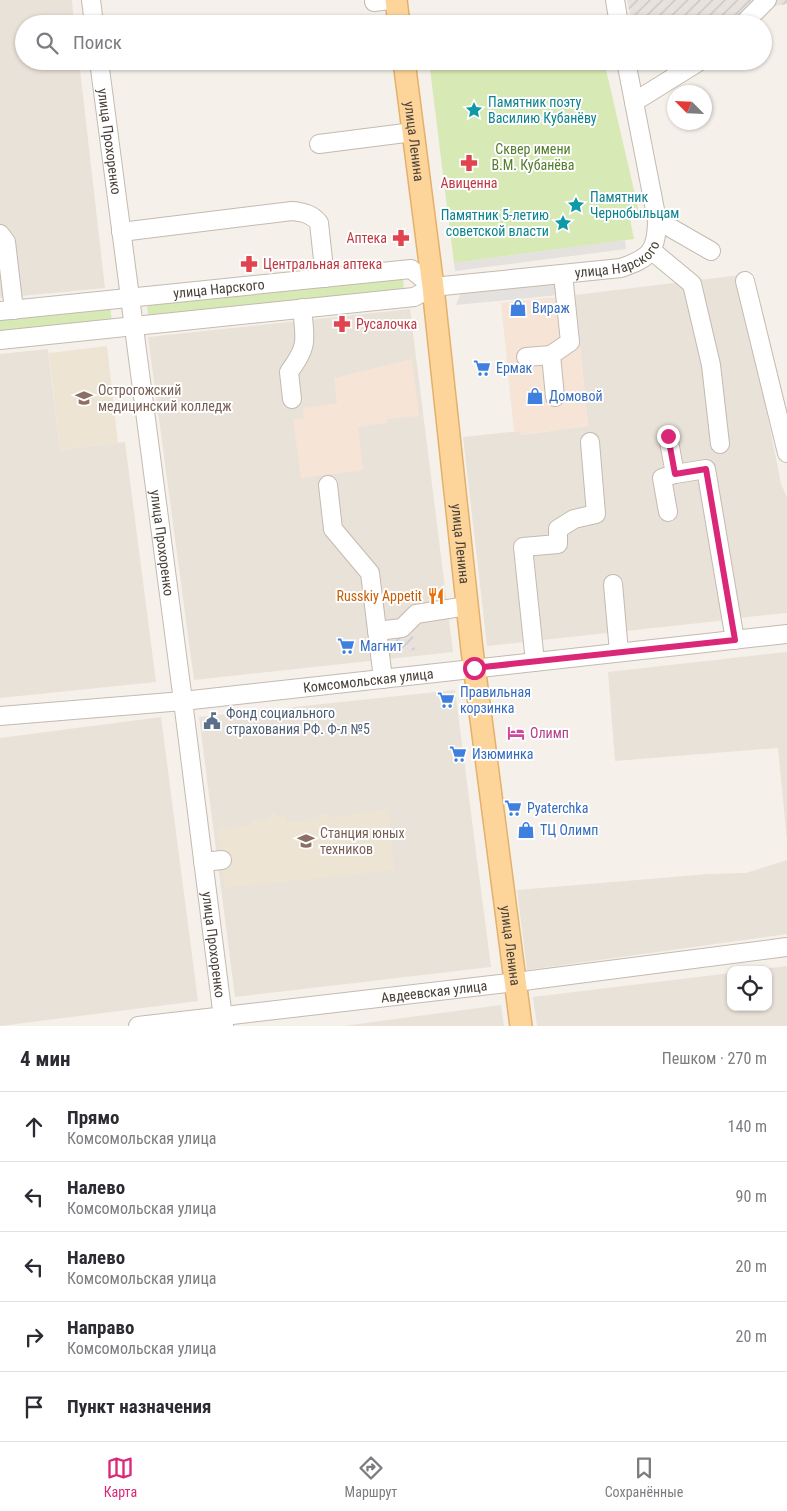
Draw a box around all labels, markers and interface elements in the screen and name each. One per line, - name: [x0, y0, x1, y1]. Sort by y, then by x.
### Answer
- search box: [15, 15, 772, 70]
- icon: search: [33, 29, 61, 57]
- text: Поиск: [73, 31, 122, 54]
- north arrow: [667, 85, 712, 130]
- street label: улица Прохоренко: [95, 87, 124, 195]
- place label: Памятник поэту Василию Кубанёву: [488, 94, 597, 126]
- street label: улица Ленина: [401, 100, 427, 182]
- place icon: Памятник поэту Василию Кубанёву: [464, 100, 484, 120]
- park label: Сквер имени В.М. Кубанёва: [491, 141, 575, 173]
- pharmacy icon: Авиценна: [459, 153, 479, 173]
- place label: Авиценна: [440, 175, 498, 191]
- place label: Памятник Чернобыльцам: [590, 189, 679, 221]
- place icon: Памятник Чернобыльцам: [566, 195, 586, 215]
- place label: Памятник 5-летию советской власти: [441, 207, 549, 239]
- place icon: Памятник 5-летию советской власти: [553, 213, 573, 233]
- pharmacy icon: Аптека: [391, 228, 411, 248]
- place label: Аптека: [346, 230, 387, 246]
- street label: улица Нарского: [574, 239, 663, 281]
- pharmacy icon: Центральная аптека: [239, 254, 259, 274]
- place label: Центральная аптека: [263, 256, 382, 272]
- street label: улица Нарского: [172, 276, 265, 301]
- shop icon: Вираж: [508, 298, 528, 318]
- place label: Вираж: [532, 300, 570, 316]
- pharmacy icon: Русалочка: [332, 314, 352, 334]
- place label: Русалочка: [356, 316, 417, 332]
- supermarket icon: Ермак: [472, 358, 492, 378]
- place label: Ермак: [496, 360, 533, 376]
- place label: Острогожский медицинский колледж: [98, 382, 232, 414]
- shop icon: Домовой: [525, 386, 545, 406]
- school or university icon: Острогожский медицинский колледж: [74, 388, 94, 408]
- place label: Домовой: [549, 388, 603, 404]
- route end: [657, 425, 680, 448]
- street label: улица Прохоренко: [147, 489, 177, 597]
- street label: улица Ленина: [448, 503, 473, 585]
- restaurant icon: Russkiy Appetit: [426, 586, 446, 606]
- place label: Russkiy Appetit: [337, 588, 422, 604]
- supermarket icon: Магнит: [336, 636, 356, 656]
- place label: Магнит: [360, 638, 403, 654]
- route start: [463, 657, 486, 680]
- street label: Комсомольская улица: [302, 665, 434, 696]
- place label: Правильная корзинка: [460, 684, 531, 716]
- supermarket icon: Правильная корзинка: [436, 690, 456, 710]
- place label: Фонд социального страхования РФ. Ф-л №5: [226, 705, 370, 737]
- public building icon: Фонд социального страхования РФ. Ф-л №5: [202, 711, 222, 731]
- hotel icon: Олимп: [506, 723, 526, 743]
- place label: Олимп: [530, 725, 569, 741]
- supermarket icon: Изюминка: [448, 744, 468, 764]
- place label: Изюминка: [472, 746, 534, 762]
- supermarket icon: Pyaterchka: [503, 798, 523, 818]
- place label: Pyaterchka: [527, 800, 588, 816]
- shop icon: ТЦ Олимп: [516, 820, 536, 840]
- place label: ТЦ Олимп: [540, 822, 598, 838]
- place label: Станция юных техников: [320, 825, 405, 857]
- school or university icon: Станция юных техников: [296, 831, 316, 851]
- street label: улица Прохоренко: [199, 891, 228, 999]
- street label: улица Ленина: [497, 905, 524, 986]
- map controls: [727, 966, 772, 1011]
- button: locate: [727, 966, 772, 1011]
- street label: Авдеевская улица: [380, 977, 488, 1006]
- text: 4 мин: [20, 1047, 70, 1071]
- text: Пешком · 270 m: [662, 1049, 767, 1068]
- text: Прямо: [67, 1106, 120, 1129]
- icon: ahead: [20, 1113, 48, 1141]
- text: 140 m: [728, 1117, 767, 1136]
- text: Комсомольская улица: [67, 1129, 216, 1148]
- text: Налево: [67, 1176, 125, 1199]
- icon: left: [20, 1183, 48, 1211]
- text: 90 m: [735, 1187, 767, 1206]
- text: Комсомольская улица: [67, 1199, 216, 1218]
- text: Налево: [67, 1246, 125, 1269]
- icon: left: [20, 1253, 48, 1281]
- text: 20 m: [735, 1257, 767, 1276]
- text: Комсомольская улица: [67, 1269, 216, 1288]
- text: Направо: [67, 1316, 134, 1339]
- icon: right: [20, 1323, 48, 1351]
- text: 20 m: [735, 1327, 767, 1346]
- text: Комсомольская улица: [67, 1339, 216, 1358]
- icon: arrive: [20, 1393, 48, 1421]
- text: Пункт назначения: [67, 1395, 211, 1418]
- tab: Карта: [104, 1454, 137, 1500]
- tab: Маршрут: [345, 1454, 397, 1500]
- tab: Сохранённые: [605, 1454, 683, 1500]

